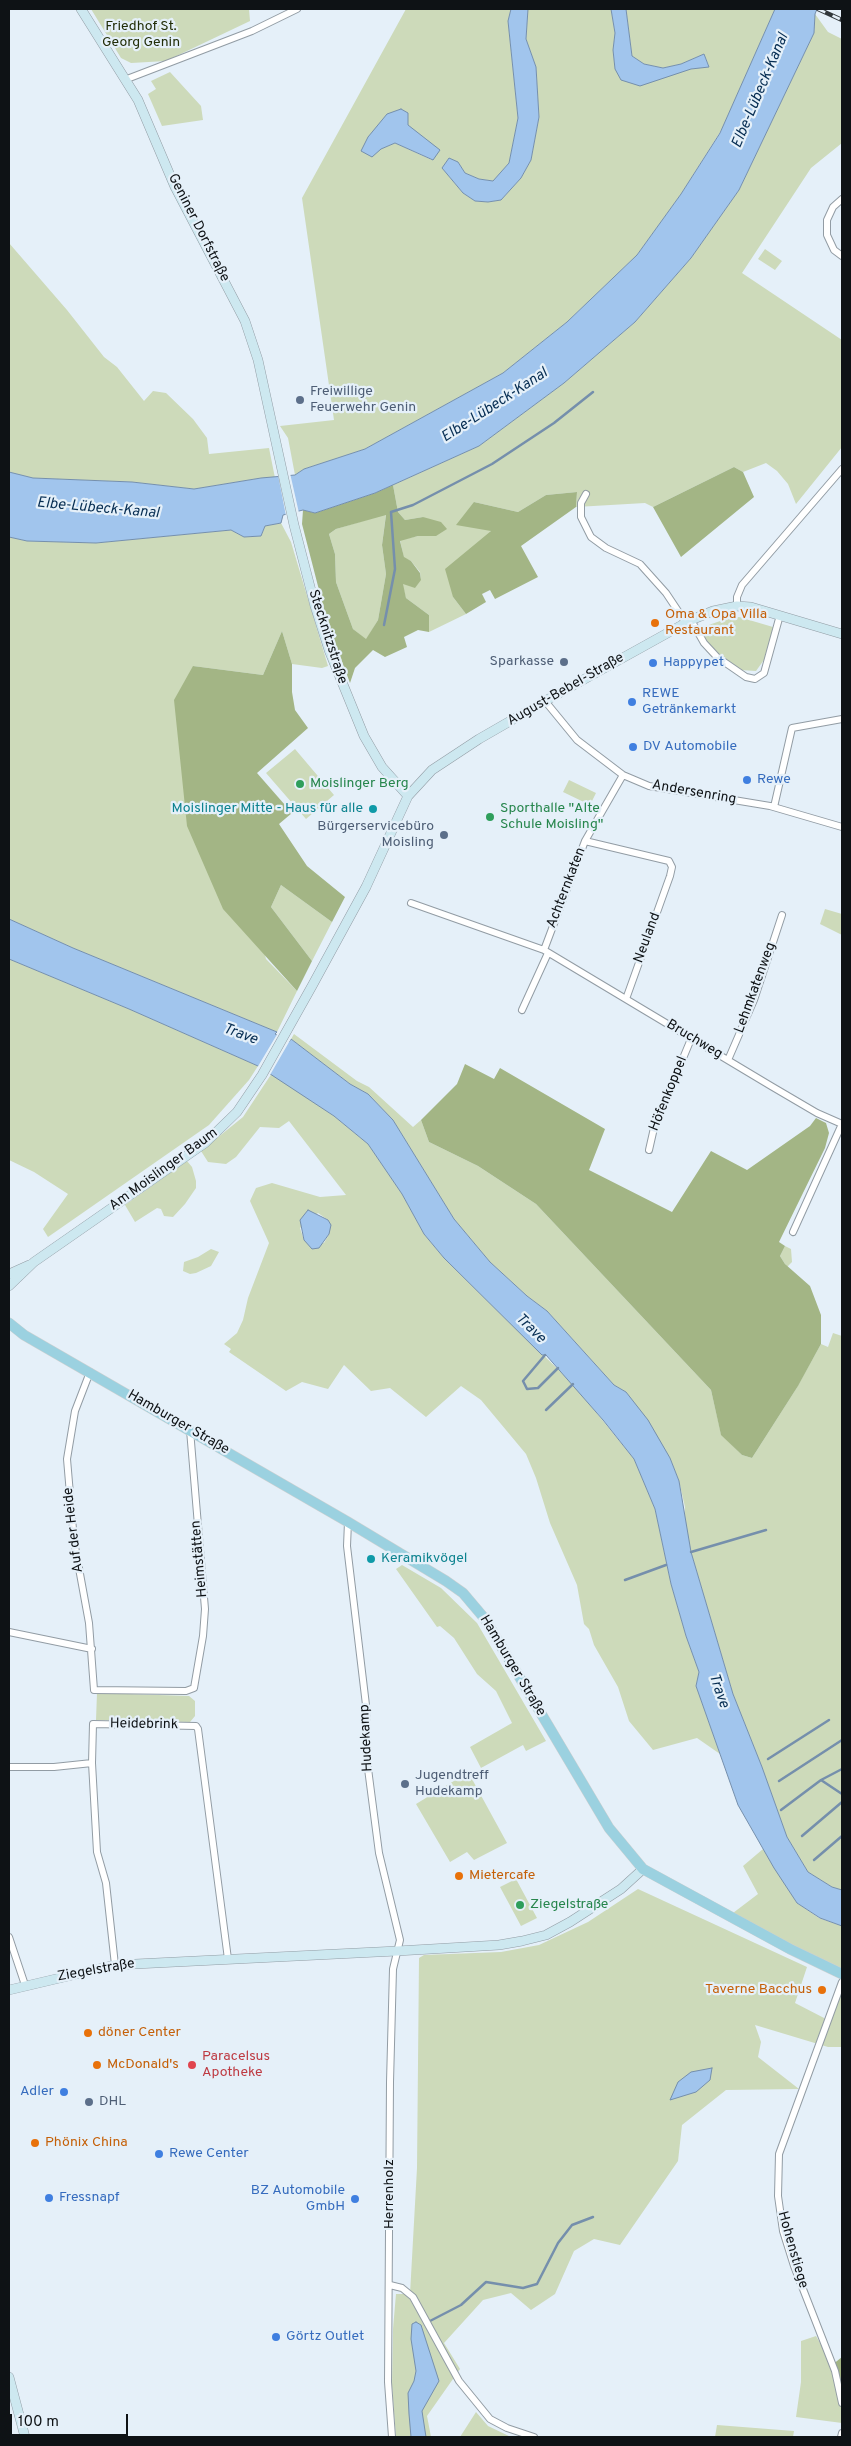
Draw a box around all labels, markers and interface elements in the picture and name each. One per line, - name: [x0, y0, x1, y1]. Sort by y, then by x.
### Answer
- park label: Friedhof St. Georg Genin: [102, 19, 180, 52]
- water label: Elbe-Lübeck-Kanal: [729, 31, 793, 151]
- street label: Geniner Dorfstraße: [163, 171, 233, 285]
- water label: Elbe-Lübeck-Kanal: [439, 365, 551, 447]
- place label: Freiwillige Feuerwehr Genin: [310, 384, 416, 417]
- marker: Freiwillige Feuerwehr Genin: [294, 394, 306, 406]
- water label: Elbe-Lübeck-Kanal: [36, 495, 160, 523]
- street label: Stecknitzstraße: [304, 588, 350, 686]
- place label: Oma & Opa Villa Restaurant: [665, 607, 767, 640]
- marker: Oma & Opa Villa Restaurant: [649, 617, 661, 629]
- street label: August-Bebel-Straße: [505, 650, 627, 730]
- place label: Sparkasse: [490, 654, 554, 670]
- place label: Happypet: [663, 655, 724, 671]
- marker: Sparkasse: [558, 656, 570, 668]
- marker: Happypet: [647, 657, 659, 669]
- place label: REWE Getränkemarkt: [642, 686, 736, 719]
- marker: REWE Getränkemarkt: [626, 696, 638, 708]
- place label: DV Automobile: [643, 739, 737, 755]
- marker: DV Automobile: [627, 741, 639, 753]
- place label: Rewe: [757, 772, 791, 788]
- marker: Rewe: [741, 774, 753, 786]
- place label: Moislinger Berg: [310, 776, 409, 792]
- street label: Andersenring: [650, 777, 738, 809]
- marker: Moislinger Berg: [294, 778, 306, 790]
- place label: Moislinger Mitte - Haus für alle: [172, 801, 363, 817]
- place label: Sporthalle "Alte Schule Moisling": [500, 801, 603, 834]
- marker: Moislinger Mitte - Haus für alle: [367, 803, 379, 815]
- marker: Sporthalle "Alte Schule Moisling": [484, 811, 496, 823]
- place label: Bürgerservicebüro Moisling: [317, 819, 434, 852]
- marker: Bürgerservicebüro Moisling: [438, 829, 450, 841]
- street label: Achternkaten: [544, 845, 590, 931]
- street label: Neuland: [631, 910, 665, 966]
- street label: Lehmkatenweg: [732, 940, 780, 1036]
- street label: Bruchweg: [663, 1017, 725, 1063]
- water label: Trave: [220, 1021, 260, 1049]
- street label: Höfenkoppel: [646, 1054, 692, 1134]
- street label: Am Moislinger Baum: [107, 1125, 221, 1215]
- water label: Trave: [511, 1310, 549, 1348]
- street label: Hamburger Straße: [124, 1387, 232, 1459]
- street label: Auf der Heide: [60, 1486, 88, 1574]
- street label: Heimstätten: [188, 1520, 212, 1598]
- place label: Keramikvögel: [381, 1551, 467, 1567]
- marker: Keramikvögel: [365, 1553, 377, 1565]
- street label: Hamburger Straße: [475, 1613, 549, 1719]
- water label: Trave: [704, 1671, 732, 1711]
- street label: Hudekamp: [357, 1704, 377, 1772]
- street label: Heidebrink: [110, 1716, 178, 1734]
- place label: Jugendtreff Hudekamp: [415, 1768, 489, 1800]
- marker: Jugendtreff Hudekamp: [399, 1778, 411, 1790]
- place label: Mietercafe: [469, 1868, 535, 1884]
- marker: Mietercafe: [453, 1870, 465, 1882]
- place label: Ziegelstraße: [530, 1897, 608, 1913]
- marker: Ziegelstraße: [514, 1899, 526, 1911]
- street label: Ziegelstraße: [56, 1956, 136, 1986]
- place label: Taverne Bacchus: [705, 1982, 812, 1998]
- marker: Taverne Bacchus: [816, 1984, 828, 1996]
- place label: döner Center: [98, 2025, 181, 2041]
- marker: döner Center: [82, 2027, 94, 2039]
- place label: Paracelsus Apotheke: [202, 2049, 270, 2082]
- place label: McDonald's: [107, 2057, 179, 2073]
- marker: McDonald's: [91, 2059, 103, 2071]
- marker: Paracelsus Apotheke: [186, 2059, 198, 2071]
- place label: Adler: [20, 2084, 54, 2100]
- marker: Adler: [58, 2086, 70, 2098]
- place label: DHL: [99, 2094, 126, 2110]
- marker: DHL: [83, 2096, 95, 2108]
- place label: Phönix China: [45, 2135, 128, 2151]
- marker: Phönix China: [29, 2137, 41, 2149]
- place label: Rewe Center: [169, 2146, 249, 2162]
- marker: Rewe Center: [153, 2148, 165, 2160]
- street label: Herrenholz: [382, 2159, 398, 2229]
- place label: BZ Automobile GmbH: [251, 2183, 345, 2216]
- place label: Fressnapf: [59, 2190, 119, 2206]
- marker: Fressnapf: [43, 2192, 55, 2204]
- marker: BZ Automobile GmbH: [349, 2193, 361, 2205]
- street label: Hohenstiege: [773, 2210, 811, 2290]
- place label: Görtz Outlet: [286, 2329, 364, 2345]
- marker: Görtz Outlet: [270, 2331, 282, 2343]
- scale bar: [12, 2404, 130, 2436]
- text: 100 m: [18, 2413, 59, 2432]

